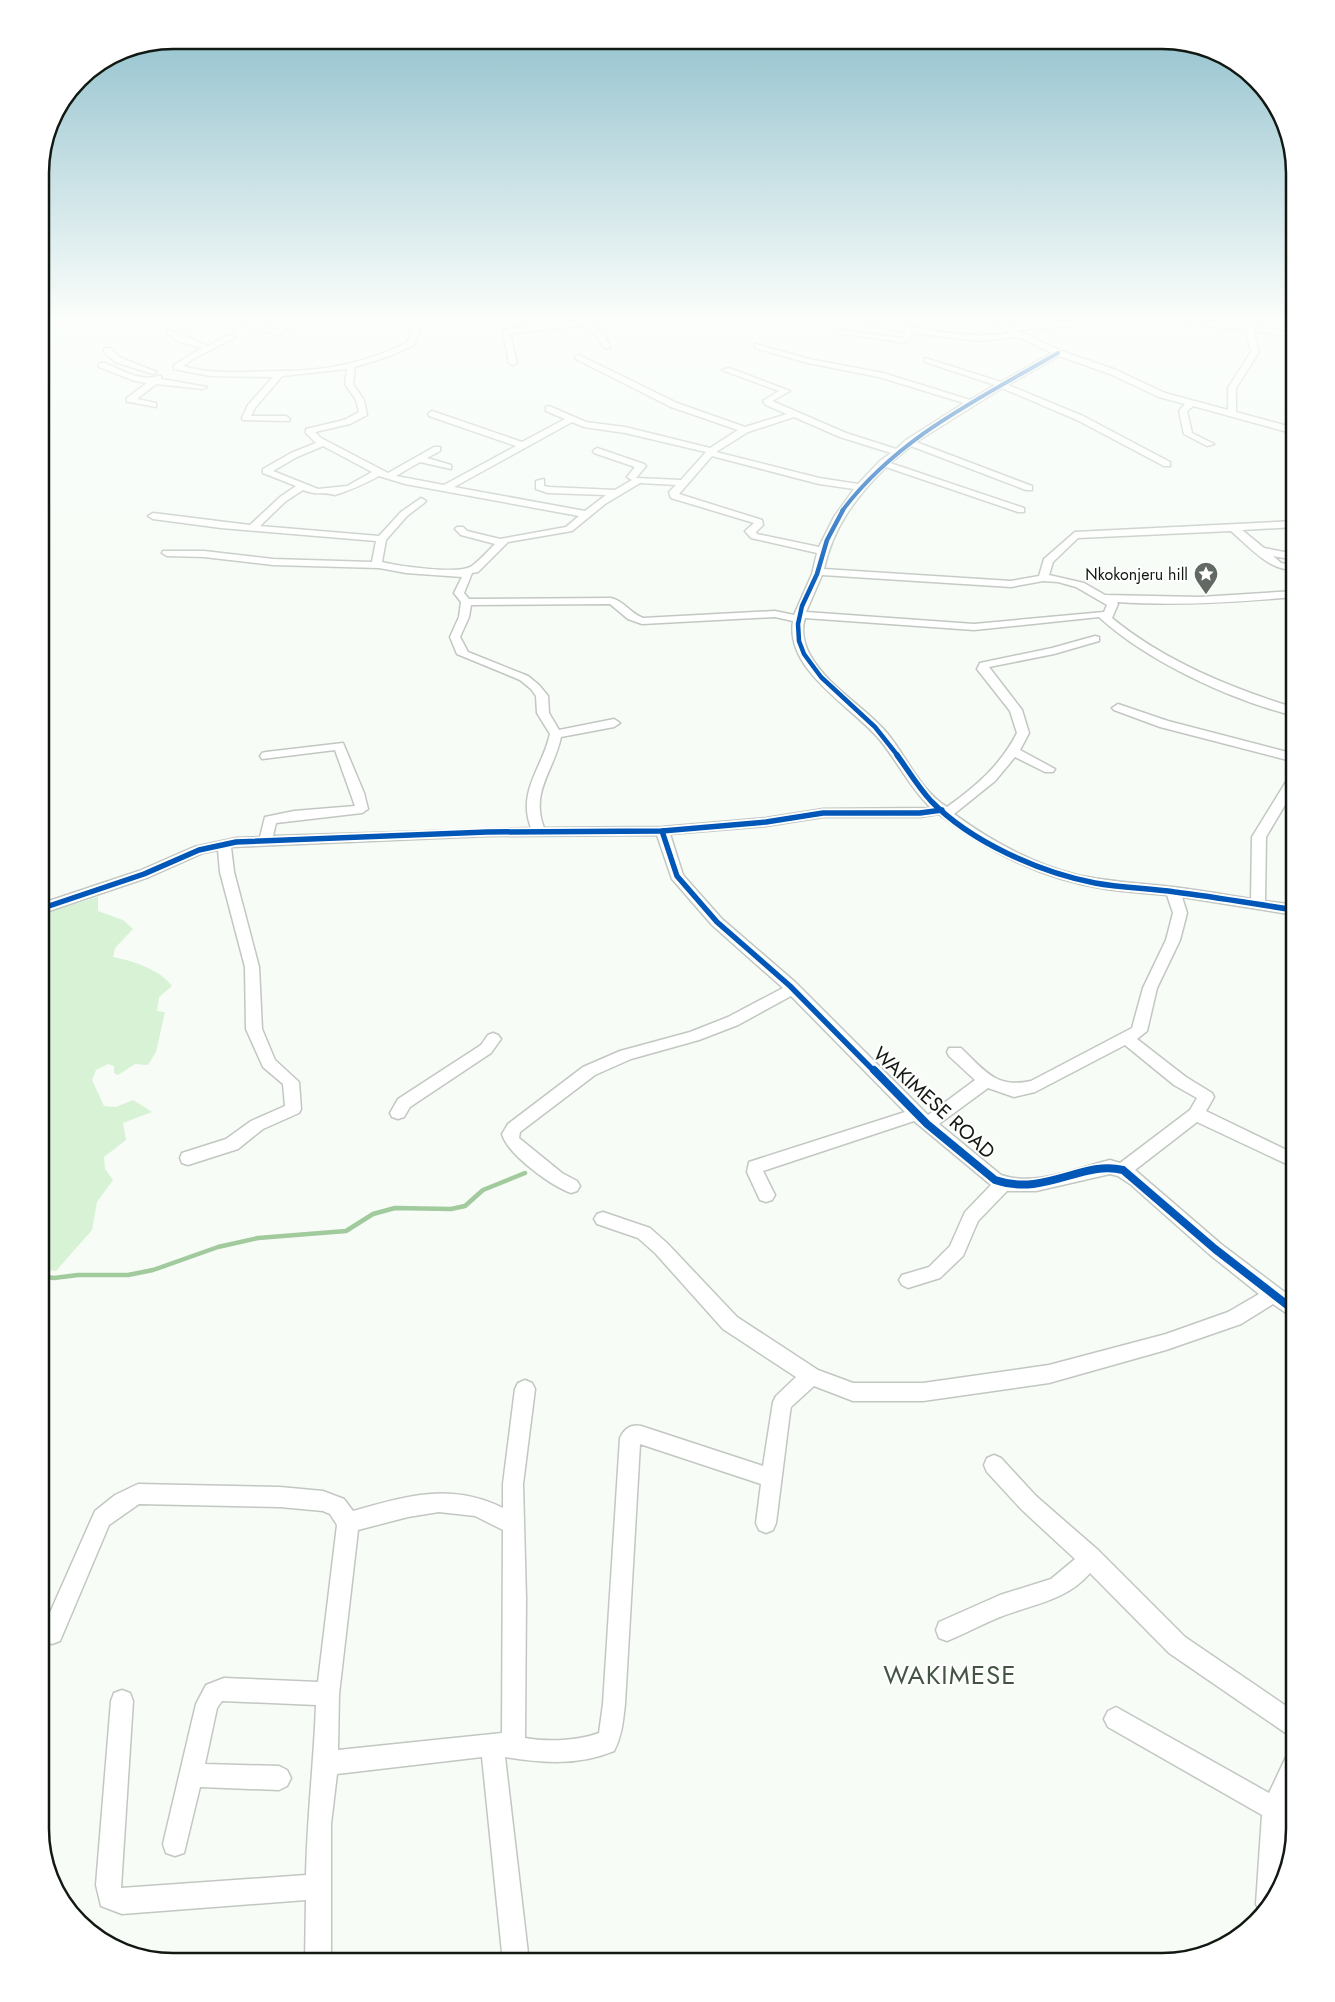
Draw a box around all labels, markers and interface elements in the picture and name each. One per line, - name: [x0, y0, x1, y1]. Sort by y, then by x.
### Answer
- place icon: Nkokonjeru hill: [1193, 561, 1219, 595]
- place label: Nkokonjeru hill: [1085, 563, 1188, 586]
- street label: WAKIMESE ROAD: [866, 1040, 1002, 1166]
- district label: WAKIMESE: [883, 1656, 1017, 1694]

